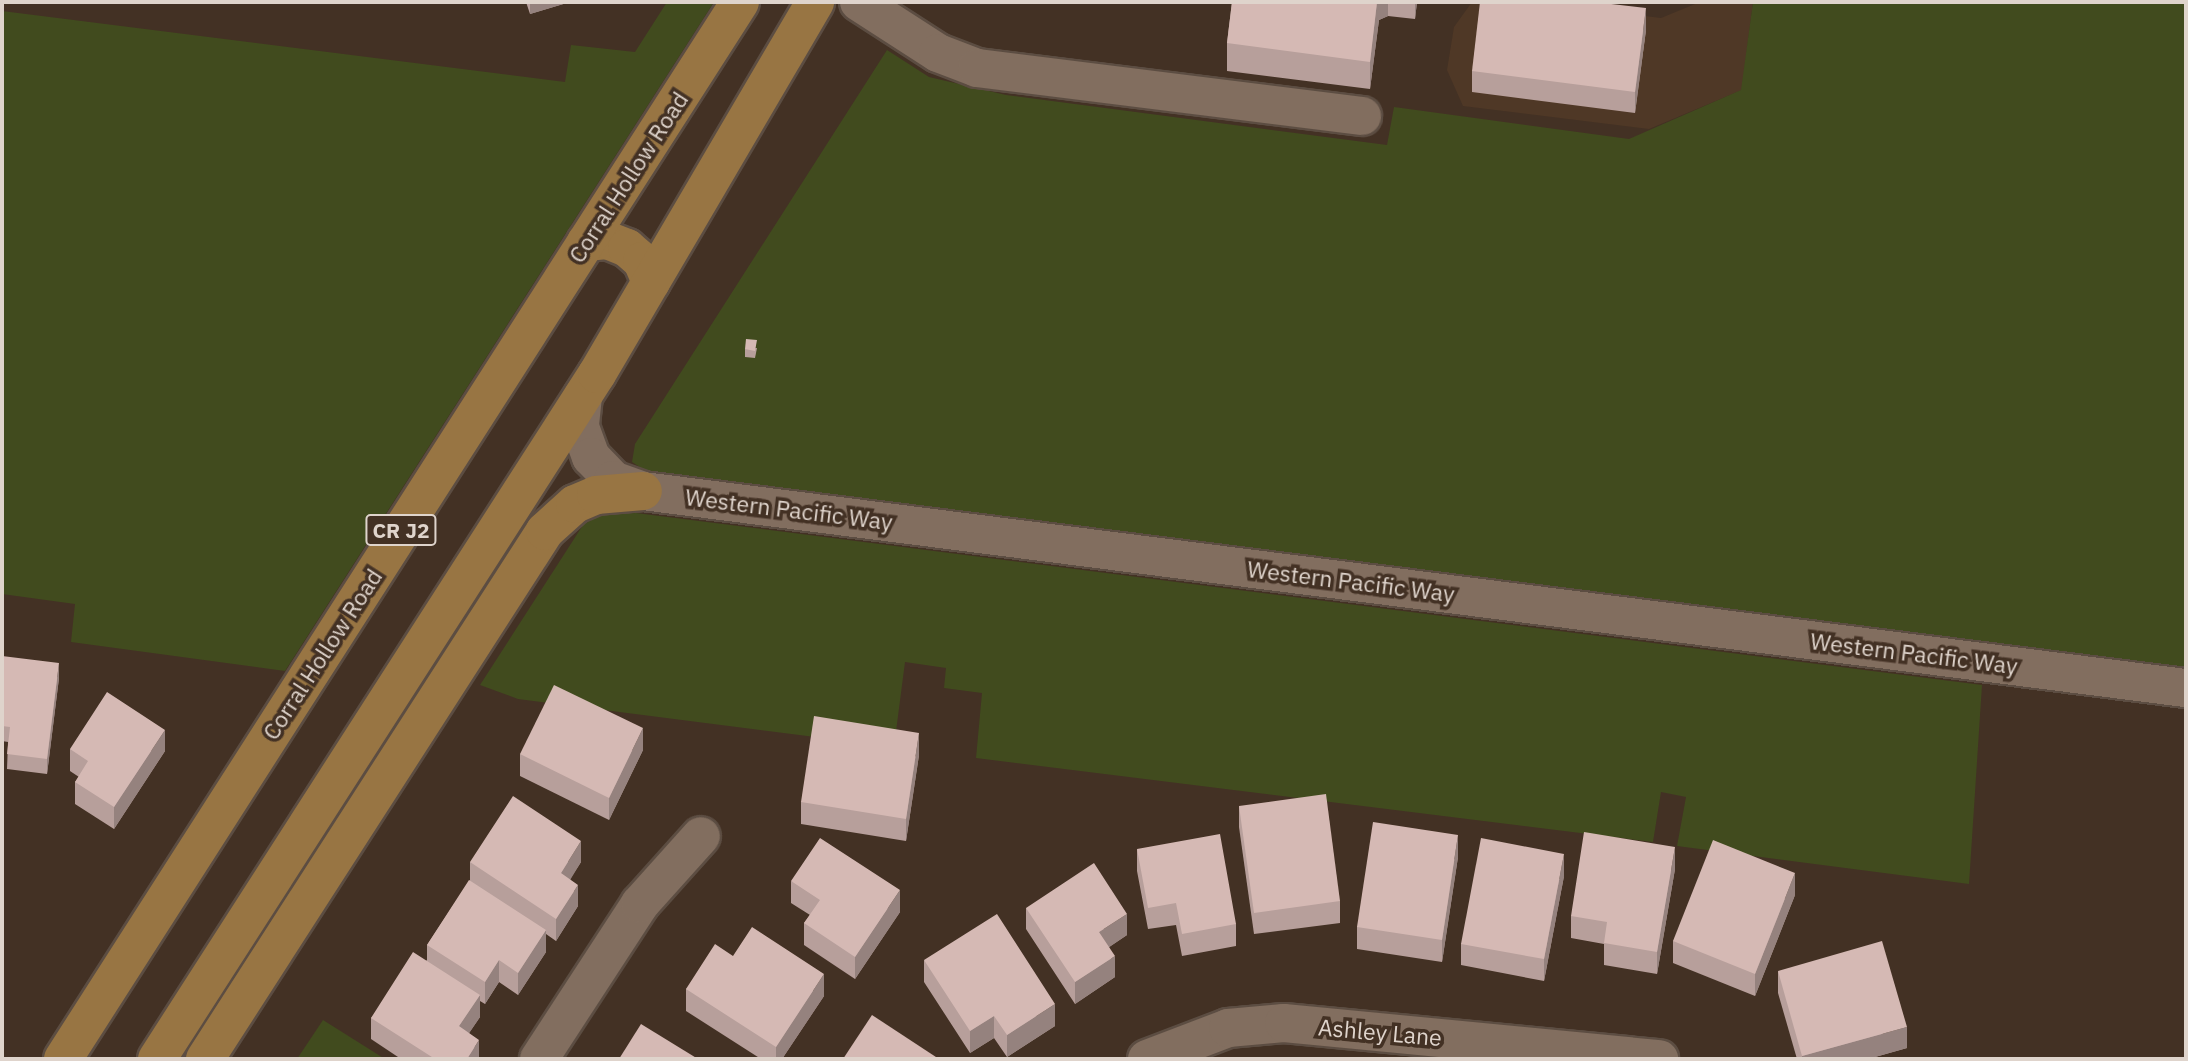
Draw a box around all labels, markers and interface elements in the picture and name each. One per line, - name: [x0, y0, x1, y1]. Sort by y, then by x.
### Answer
- street label: Corral Hollow Road: [562, 86, 694, 268]
- street label: Western Pacific Way: [684, 483, 894, 535]
- road number: CR J2: [364, 512, 438, 548]
- street label: Western Pacific Way: [1246, 555, 1456, 607]
- street label: Corral Hollow Road: [256, 563, 388, 745]
- street label: Western Pacific Way: [1809, 627, 2019, 679]
- street label: Ashley Lane: [1317, 1013, 1443, 1051]

